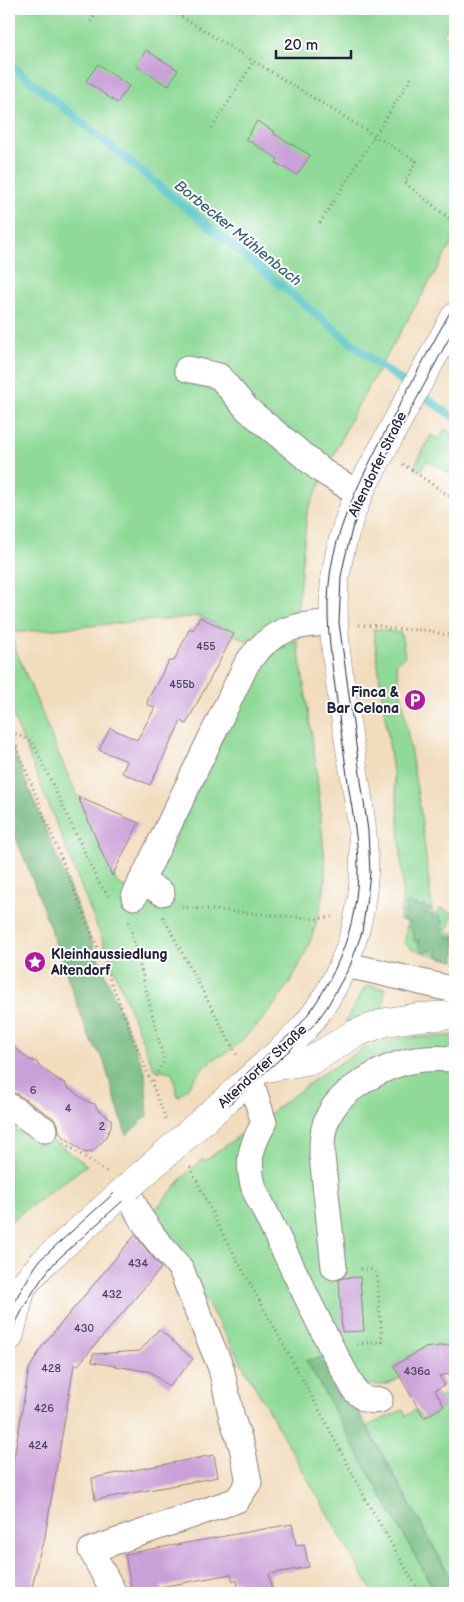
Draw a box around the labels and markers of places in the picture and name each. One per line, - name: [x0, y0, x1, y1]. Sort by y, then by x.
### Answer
- place label: Finca & Bar Celona: [326, 684, 399, 717]
- parking icon: Finca & Bar Celona: [403, 688, 427, 712]
- place label: Kleinhaussiedlung Altendorf: [50, 946, 167, 979]
- place icon: Kleinhaussiedlung Altendorf: [23, 950, 47, 974]

